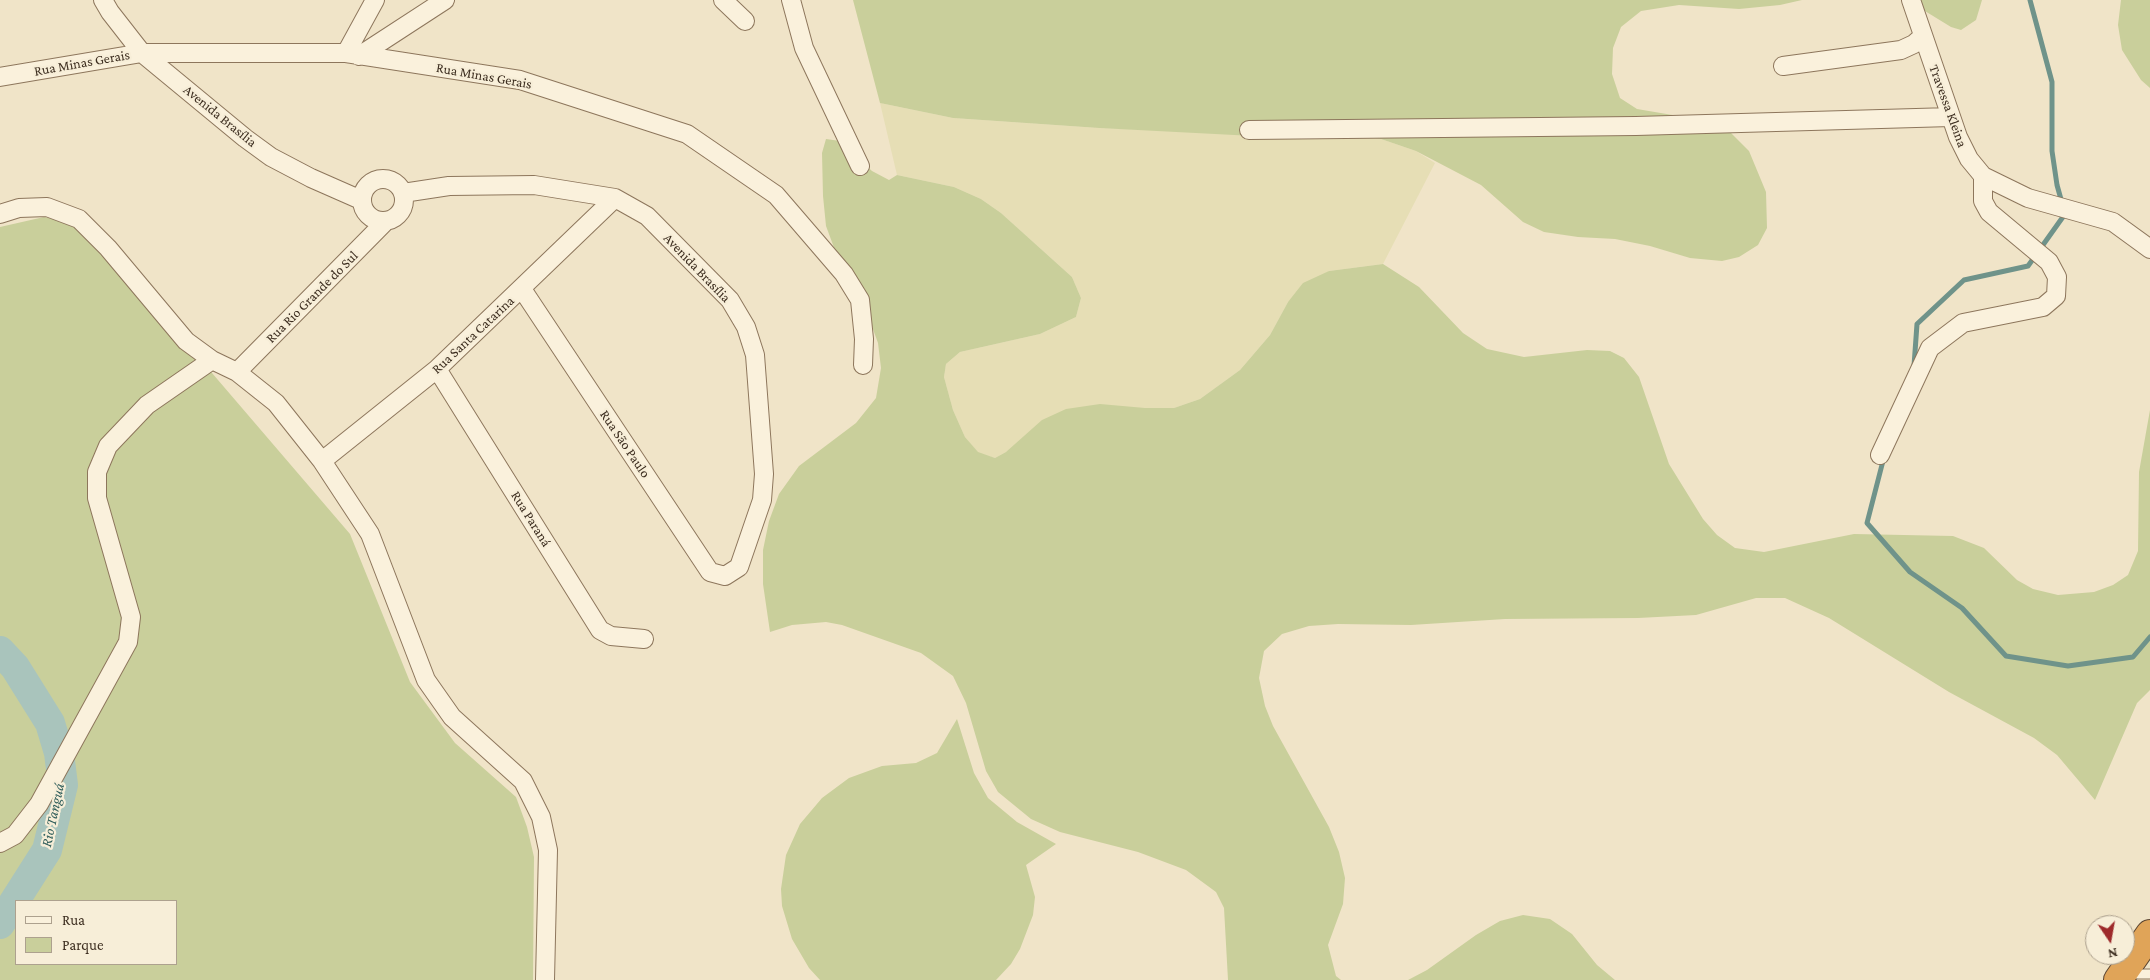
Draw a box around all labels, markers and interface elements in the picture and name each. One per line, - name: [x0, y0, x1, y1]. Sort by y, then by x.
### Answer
- street label: Rua Minas Gerais: [33, 46, 131, 80]
- street label: Rua Minas Gerais: [435, 59, 533, 93]
- street label: Travessa Kleina: [1925, 62, 1971, 150]
- street label: Avenida Brasília: [180, 81, 260, 151]
- street label: Avenida Brasília: [660, 230, 734, 306]
- street label: Rua Rio Grande do Sul: [262, 247, 362, 347]
- street label: Rua Santa Catarina: [428, 292, 518, 378]
- street label: Rua São Paulo: [596, 407, 654, 481]
- street label: Rua Paraná: [507, 488, 555, 550]
- water label: Rio Tanguá: [37, 781, 69, 849]
- legend: [15, 900, 178, 965]
- text: Rua: [62, 912, 85, 928]
- north arrow: [2085, 915, 2135, 965]
- text: Parque: [62, 937, 103, 953]
- text: N: [2107, 945, 2119, 963]

